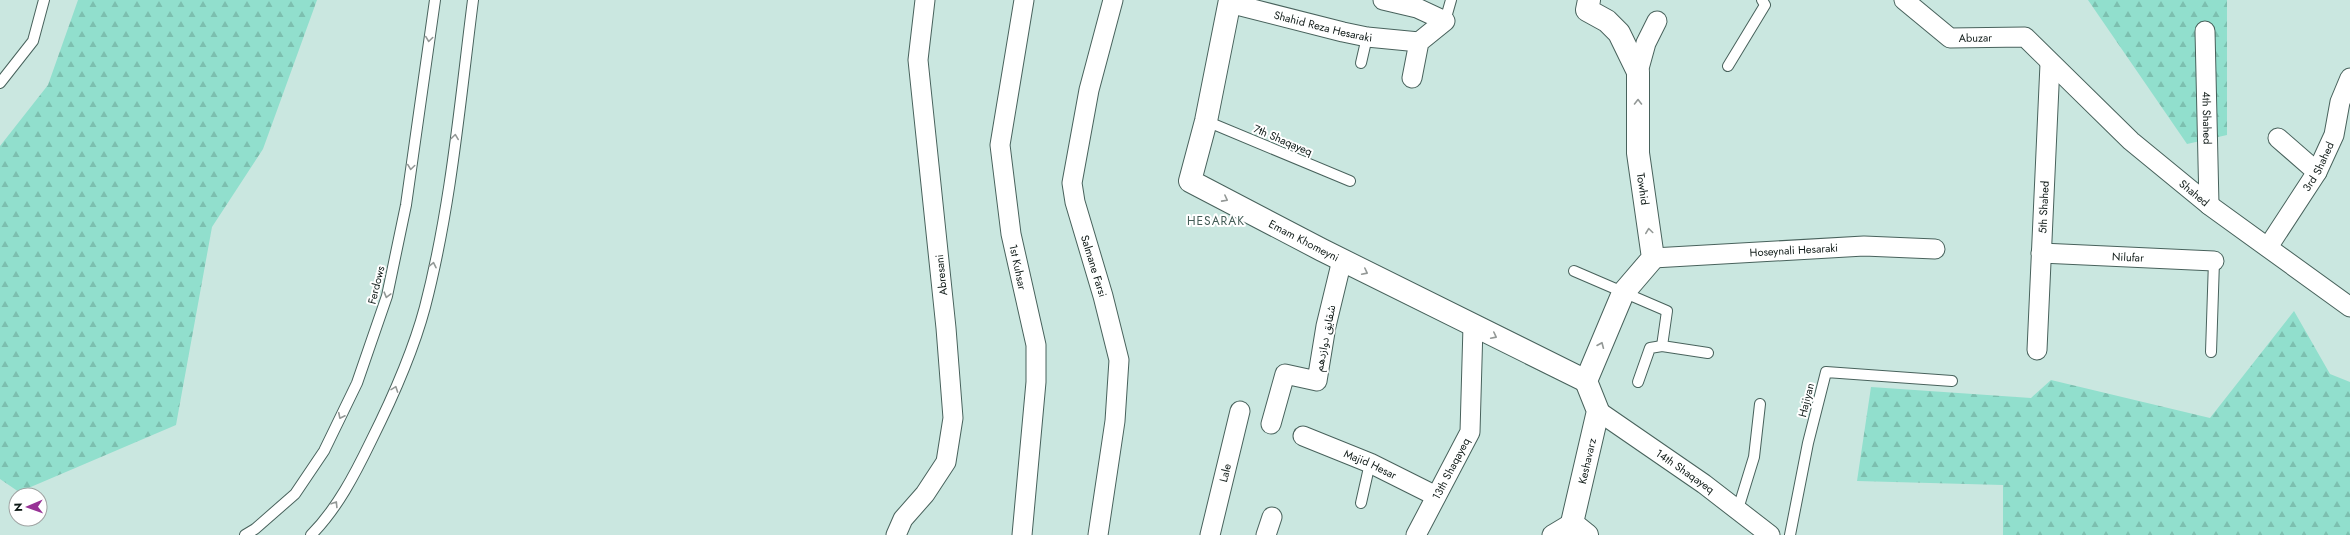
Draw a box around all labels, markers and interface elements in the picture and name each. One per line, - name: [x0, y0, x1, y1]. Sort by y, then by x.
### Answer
- street label: Shahid Reza Hesaraki: [1272, 7, 1373, 45]
- street label: Abuzar: [1958, 29, 1992, 46]
- one-way arrow: [425, 36, 434, 42]
- street label: 4th Shahed: [2198, 91, 2216, 145]
- one-way arrow: [1634, 99, 1642, 105]
- street label: 7th Shaqayeq: [1251, 120, 1315, 160]
- one-way arrow: [450, 134, 459, 140]
- street label: 3rd Shahed: [2298, 139, 2338, 195]
- one-way arrow: [407, 164, 416, 170]
- street label: Towhid: [1633, 172, 1653, 206]
- street label: Shahed: [2176, 176, 2213, 210]
- street label: 5th Shahed: [2034, 180, 2053, 234]
- one-way arrow: [1220, 194, 1228, 202]
- district label: HESARAK: [1187, 212, 1245, 230]
- street label: Emam Khomeyni: [1266, 216, 1342, 265]
- one-way arrow: [1645, 228, 1654, 234]
- street label: Salmane Farsi: [1077, 233, 1111, 299]
- street label: Hoseynali Hesaraki: [1749, 239, 1839, 260]
- street label: 1st Kuhsar: [1005, 243, 1031, 292]
- street label: Nilufar: [2112, 248, 2144, 266]
- street label: Abresani: [931, 254, 951, 296]
- one-way arrow: [429, 262, 437, 269]
- street label: Ferdows: [364, 264, 389, 306]
- one-way arrow: [1361, 267, 1368, 274]
- one-way arrow: [383, 291, 392, 298]
- street label: شقایق دوازدهم: [1311, 303, 1340, 373]
- one-way arrow: [1489, 331, 1497, 339]
- one-way arrow: [1596, 342, 1604, 350]
- street label: Hajiyan: [1794, 381, 1818, 419]
- one-way arrow: [391, 386, 399, 393]
- one-way arrow: [338, 412, 346, 420]
- street label: 13th Shaqayeq: [1428, 435, 1474, 502]
- street label: Keshavarz: [1574, 437, 1600, 485]
- street label: Majid Hesar: [1342, 445, 1400, 483]
- street label: 14th Shaqayeq: [1653, 445, 1718, 497]
- street label: Lale: [1215, 462, 1235, 484]
- north arrow: [8, 487, 48, 527]
- one-way arrow: [331, 502, 338, 509]
- text: N: [10, 503, 26, 512]

